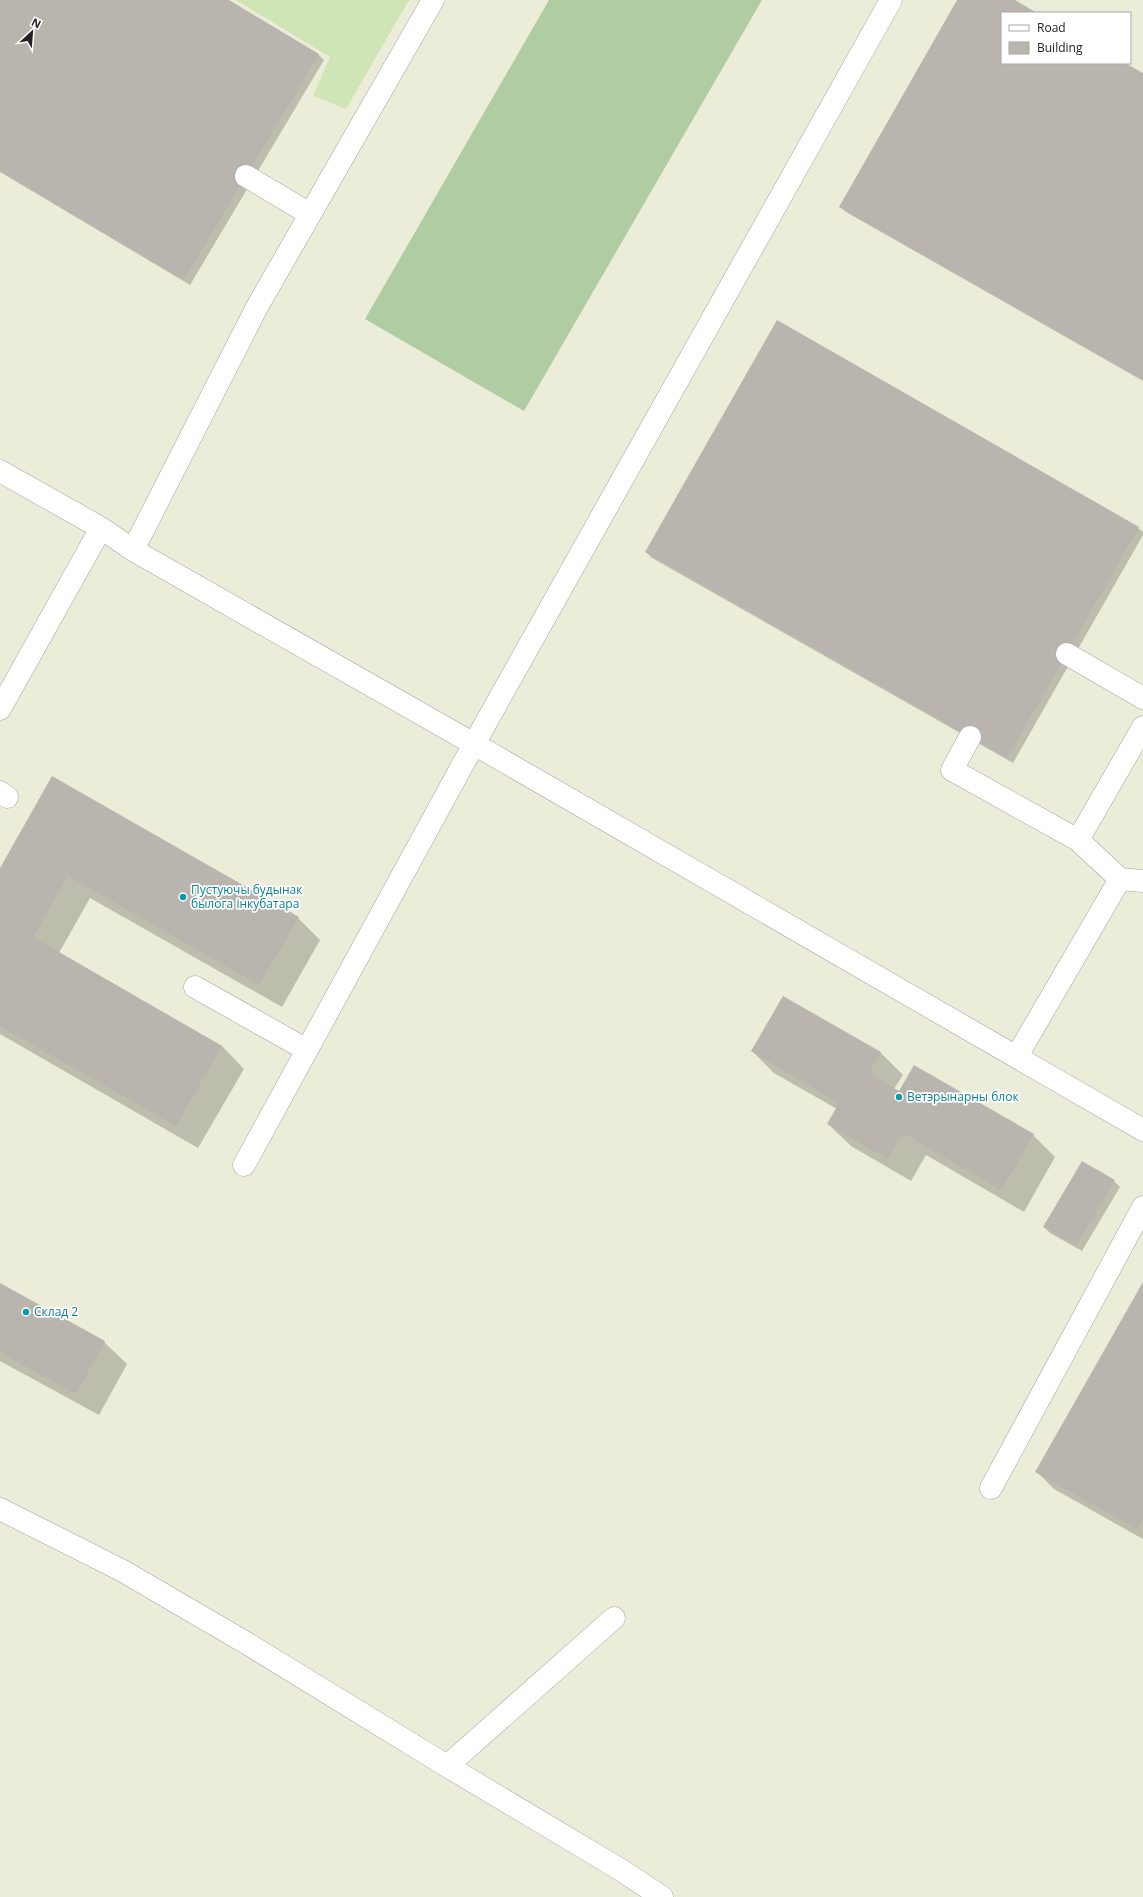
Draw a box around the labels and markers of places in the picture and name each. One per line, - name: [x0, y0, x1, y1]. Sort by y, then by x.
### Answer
- place label: Пустуючы будынак былога інкубатара: [191, 881, 303, 912]
- marker: Пустуючы будынак былога інкубатара: [178, 892, 188, 902]
- place label: Ветэрынарны блок: [907, 1088, 1019, 1105]
- marker: Ветэрынарны блок: [894, 1092, 904, 1102]
- place label: Склад 2: [34, 1303, 78, 1320]
- marker: Склад 2: [21, 1307, 31, 1317]

